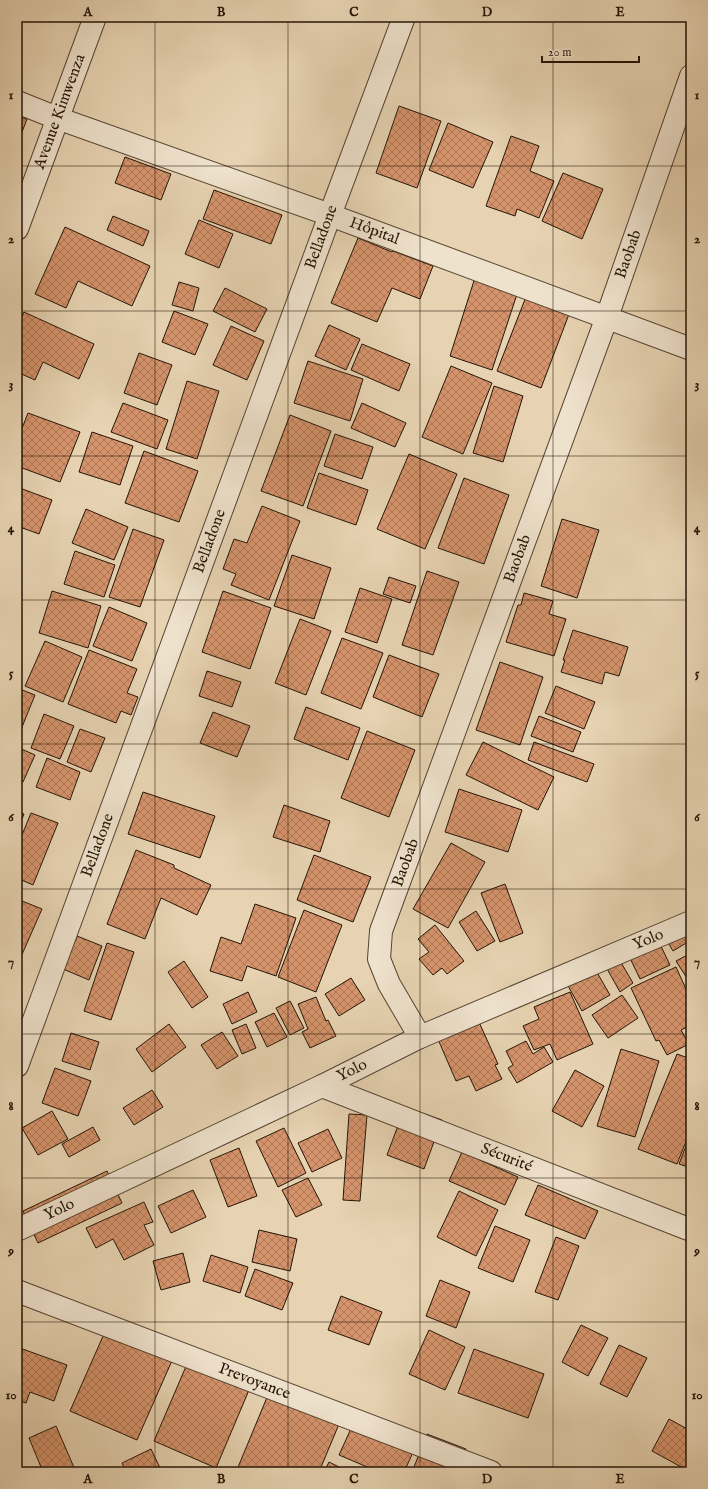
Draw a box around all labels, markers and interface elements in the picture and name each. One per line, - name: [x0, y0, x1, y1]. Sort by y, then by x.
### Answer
- text: A: [83, 4, 94, 21]
- text: B: [217, 4, 226, 21]
- text: C: [349, 4, 359, 21]
- text: D: [482, 4, 493, 21]
- text: E: [615, 4, 625, 21]
- scale bar: [542, 38, 639, 64]
- text: 20 m: [548, 45, 571, 60]
- street label: Avenue Kimwenza: [30, 51, 90, 173]
- text: 1: [9, 87, 14, 104]
- text: 1: [695, 87, 700, 104]
- street label: Belladone: [301, 203, 343, 272]
- street label: Hôpital: [346, 213, 403, 250]
- street label: Baobab: [611, 227, 647, 281]
- text: 2: [8, 231, 14, 248]
- text: 2: [694, 231, 700, 248]
- text: 3: [9, 376, 14, 393]
- text: 3: [695, 376, 700, 393]
- street label: Belladone: [189, 507, 231, 576]
- text: 4: [8, 520, 15, 537]
- text: 4: [694, 520, 701, 537]
- street label: Baobab: [500, 531, 536, 586]
- text: 5: [9, 665, 14, 682]
- text: 5: [695, 665, 700, 682]
- text: 6: [8, 809, 14, 826]
- text: 6: [694, 809, 700, 826]
- street label: Belladone: [77, 811, 119, 880]
- street label: Baobab: [388, 835, 424, 890]
- street label: Yolo: [630, 925, 667, 955]
- text: 7: [8, 954, 14, 971]
- text: 7: [694, 954, 700, 971]
- street label: Yolo: [334, 1055, 371, 1087]
- text: 8: [8, 1098, 14, 1115]
- text: 8: [694, 1098, 700, 1115]
- street label: Sécurité: [478, 1139, 535, 1177]
- street label: Yolo: [41, 1194, 78, 1226]
- text: 9: [7, 1243, 14, 1260]
- text: 9: [693, 1243, 700, 1260]
- street label: Prevoyance: [216, 1359, 293, 1404]
- text: 10: [5, 1387, 17, 1404]
- text: 10: [691, 1387, 703, 1404]
- text: A: [83, 1471, 94, 1488]
- text: B: [217, 1471, 226, 1488]
- text: C: [349, 1471, 359, 1488]
- text: D: [482, 1471, 493, 1488]
- text: E: [615, 1471, 625, 1488]

